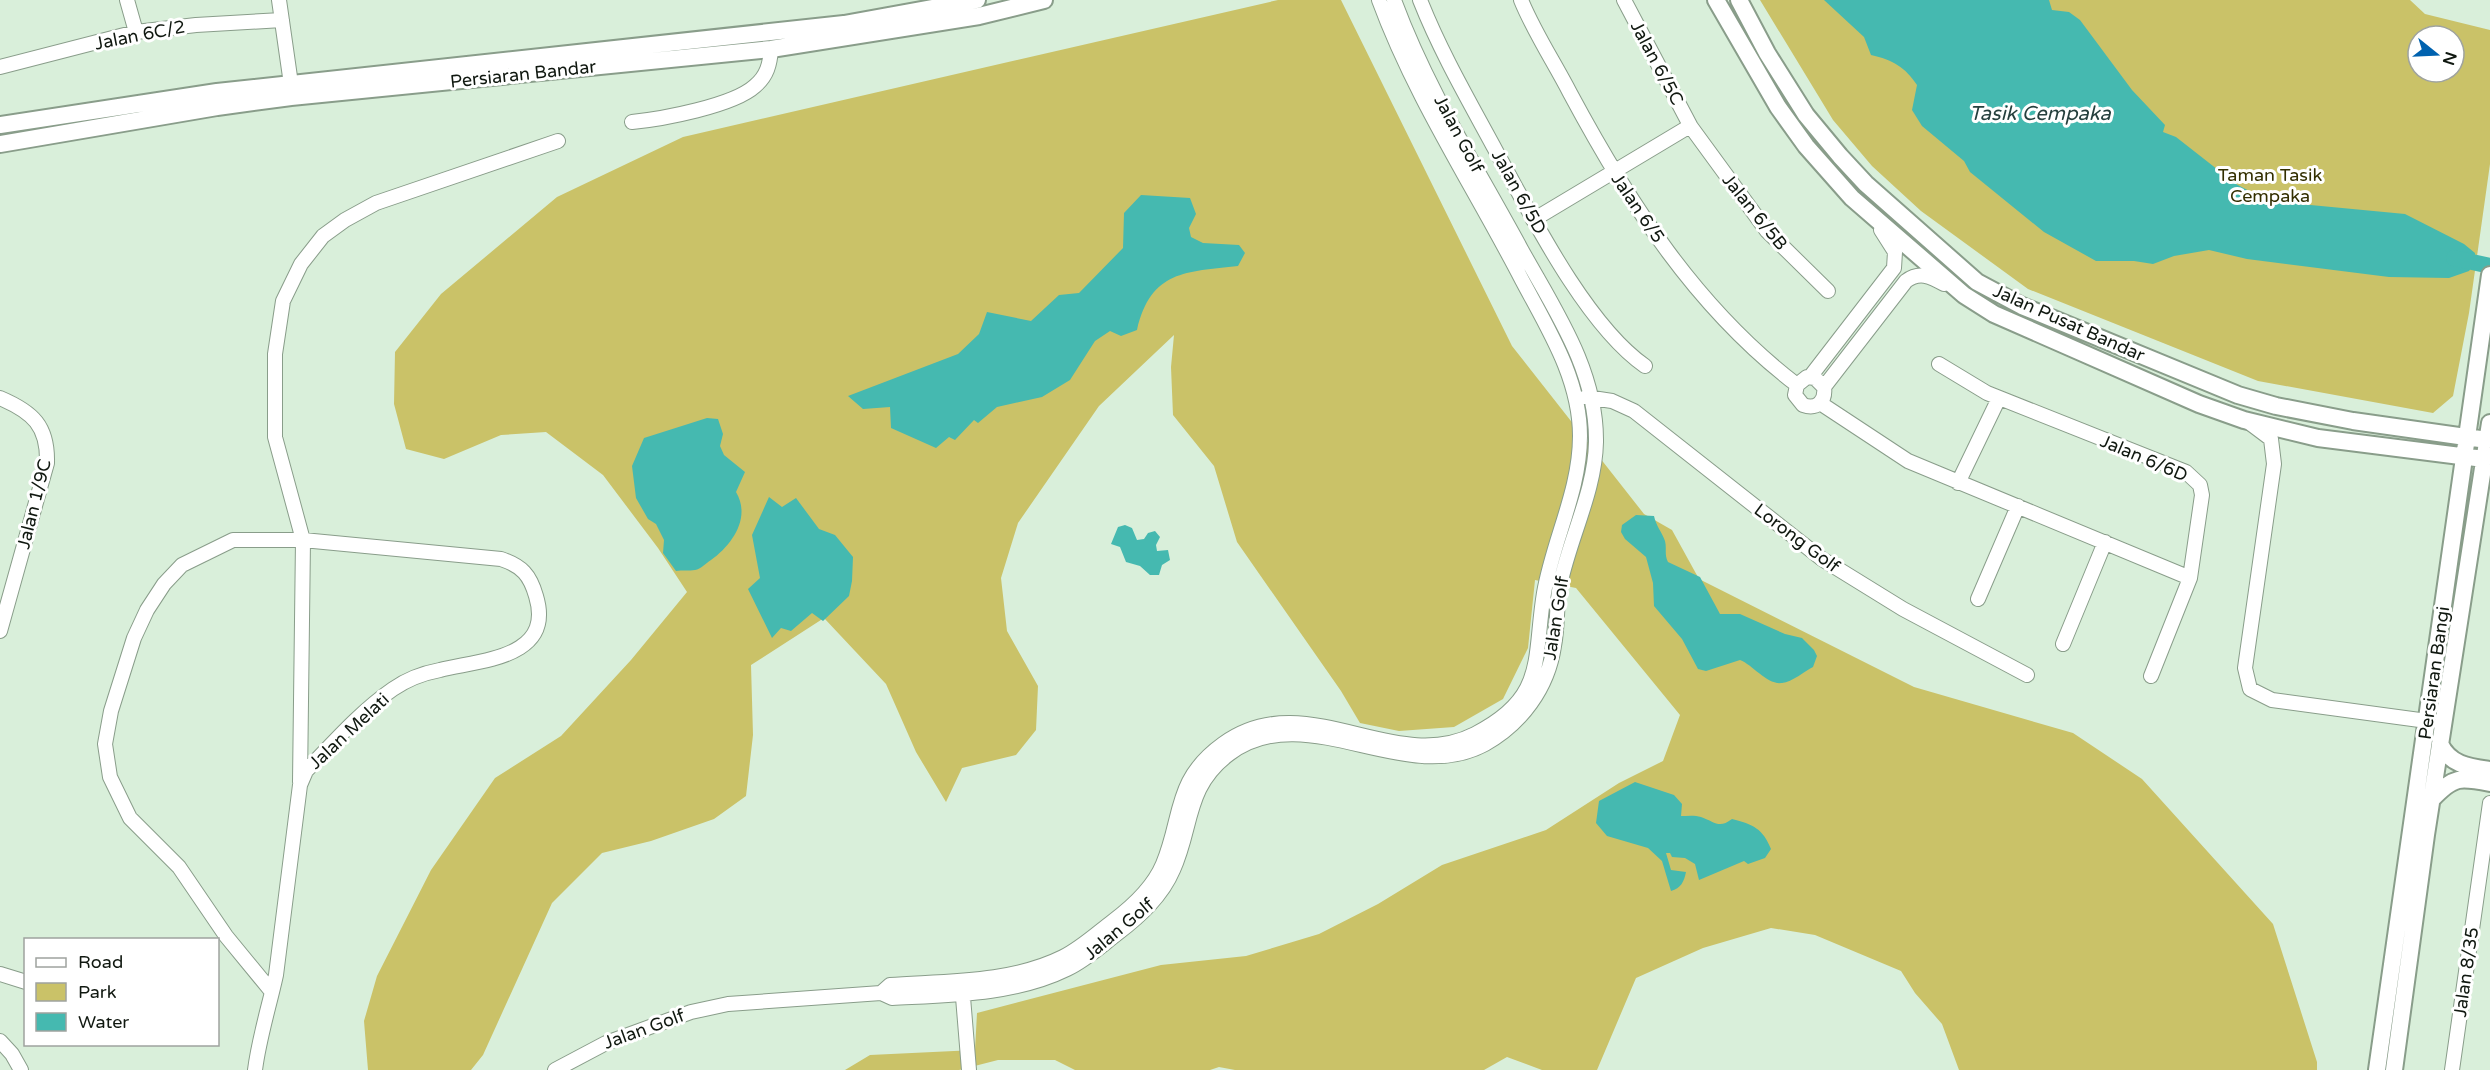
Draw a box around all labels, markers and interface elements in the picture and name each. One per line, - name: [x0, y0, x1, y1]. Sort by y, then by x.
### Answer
- street label: Jalan 6C/2: [93, 15, 187, 55]
- street label: Jalan 6/5C: [1626, 17, 1688, 109]
- north arrow: [2406, 24, 2466, 84]
- text: N: [2438, 49, 2461, 68]
- street label: Persiaran Bandar: [449, 55, 597, 93]
- street label: Jalan Golf: [1429, 91, 1489, 177]
- water label: Tasik Cempaka: [1969, 102, 2112, 126]
- street label: Jalan 6/5D: [1487, 146, 1551, 238]
- park label: Taman Tasik Cempaka: [2218, 164, 2322, 207]
- street label: Jalan 6/5: [1607, 169, 1669, 247]
- street label: Jalan 6/5B: [1718, 169, 1792, 255]
- street label: Jalan Pusat Bandar: [1990, 280, 2148, 366]
- street label: Jalan 6/6D: [2097, 430, 2191, 486]
- street label: Jalan 1/9C: [12, 457, 56, 551]
- street label: Lorong Golf: [1750, 499, 1844, 577]
- street label: Jalan Golf: [1539, 574, 1574, 662]
- street label: Persiaran Bangi: [2414, 605, 2454, 741]
- street label: Jalan Melati: [304, 688, 394, 774]
- street label: Jalan Golf: [1079, 893, 1159, 965]
- street label: Jalan 8/35: [2449, 926, 2483, 1018]
- legend: [24, 938, 219, 1046]
- text: Road: [78, 951, 123, 973]
- text: Park: [78, 981, 117, 1003]
- street label: Jalan Golf: [600, 1004, 688, 1054]
- text: Water: [78, 1011, 129, 1033]

